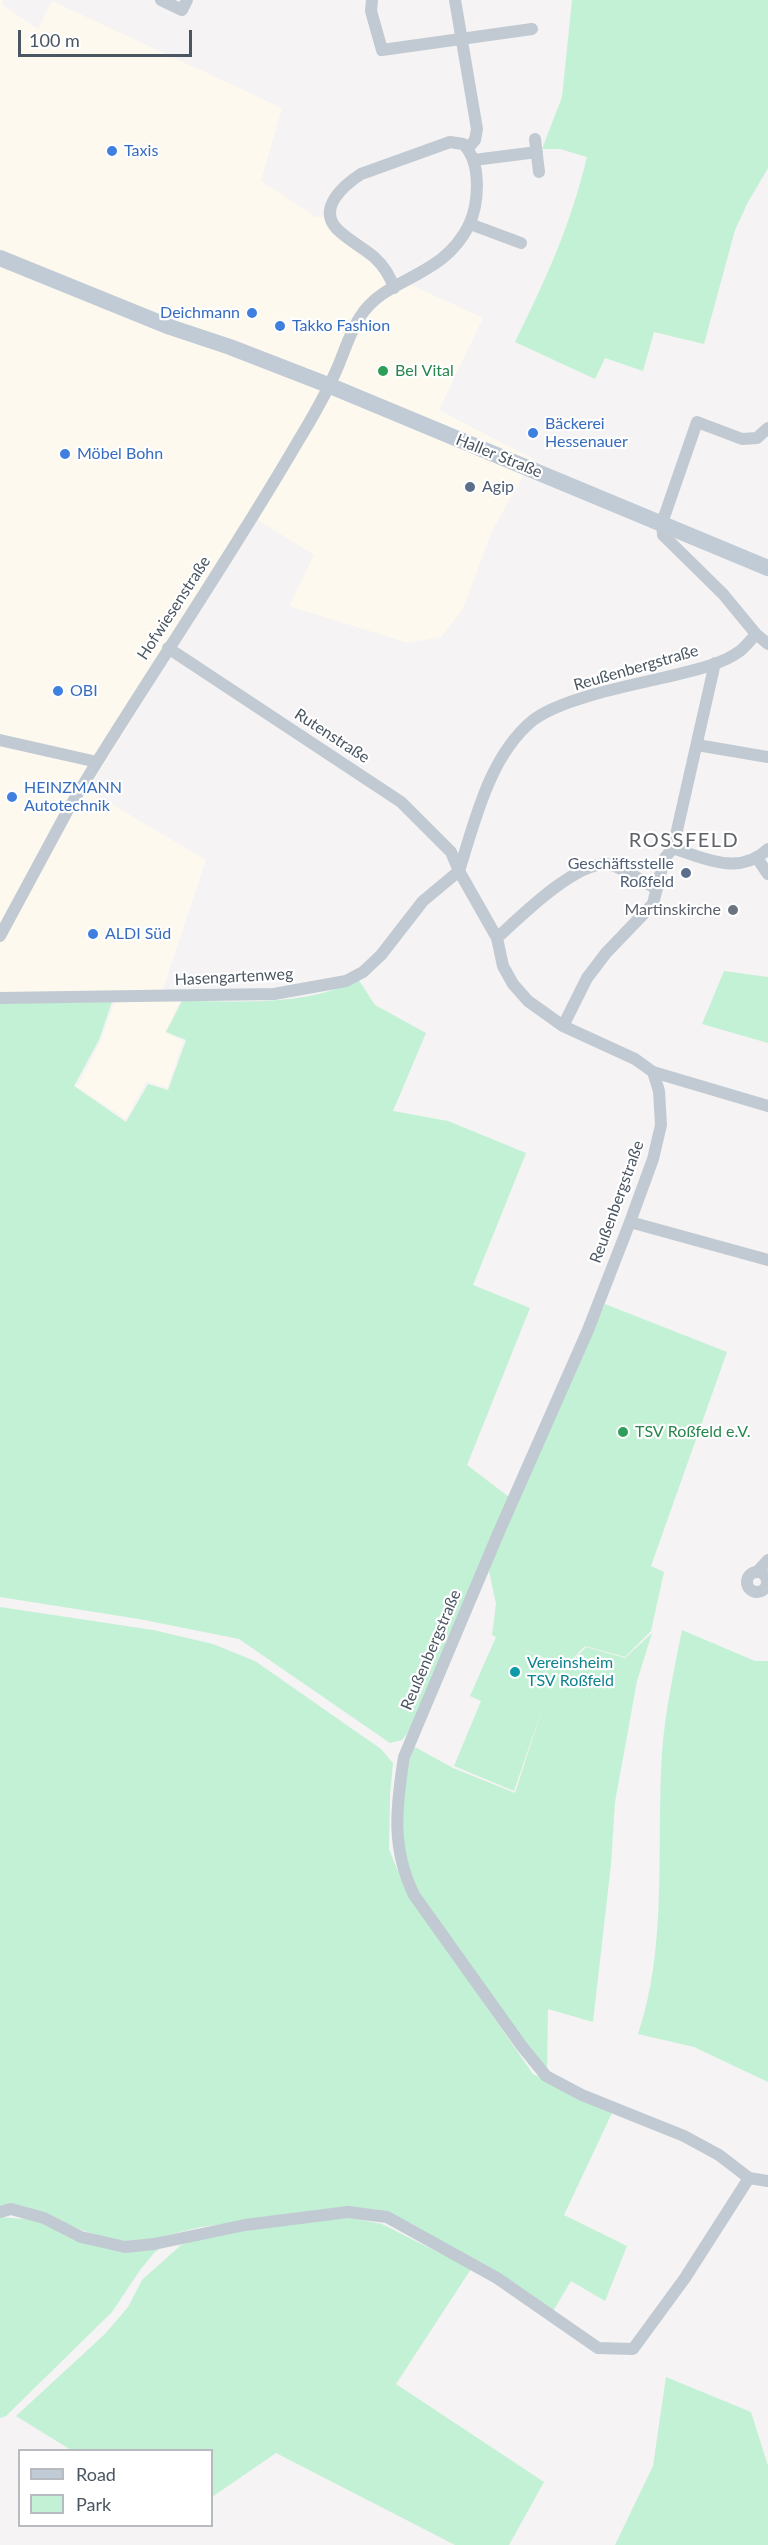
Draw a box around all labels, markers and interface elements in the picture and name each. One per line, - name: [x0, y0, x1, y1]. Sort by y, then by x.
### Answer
- scale bar: [21, 18, 195, 56]
- text: 100 m: [29, 29, 80, 51]
- place label: Taxis: [124, 141, 158, 161]
- marker: Taxis: [105, 144, 119, 158]
- place label: Deichmann: [160, 303, 240, 323]
- marker: Deichmann: [245, 306, 259, 320]
- place label: Takko Fashion: [292, 316, 390, 336]
- marker: Takko Fashion: [273, 319, 287, 333]
- place label: Bel Vital: [395, 361, 454, 381]
- marker: Bel Vital: [376, 364, 390, 378]
- place label: Bäckerei Hessenauer: [545, 414, 628, 452]
- marker: Bäckerei Hessenauer: [526, 426, 540, 440]
- street label: Haller Straße: [453, 430, 545, 482]
- place label: Möbel Bohn: [77, 444, 163, 464]
- marker: Möbel Bohn: [58, 447, 72, 461]
- place label: Agip: [482, 477, 514, 497]
- marker: Agip: [463, 480, 477, 494]
- street label: Hofwiesenstraße: [133, 553, 215, 663]
- street label: Reußenbergstraße: [571, 641, 701, 695]
- place label: OBI: [70, 681, 98, 701]
- marker: OBI: [51, 684, 65, 698]
- street label: Rutenstraße: [291, 705, 373, 767]
- place label: HEINZMANN Autotechnik: [24, 778, 122, 816]
- marker: HEINZMANN Autotechnik: [5, 790, 19, 804]
- district label: ROSSFELD: [629, 829, 739, 853]
- place label: Geschäftsstelle Roßfeld: [568, 854, 674, 892]
- marker: Geschäftsstelle Roßfeld: [679, 866, 693, 880]
- place label: Martinskirche: [624, 900, 721, 920]
- marker: Martinskirche: [726, 903, 740, 917]
- place label: ALDI Süd: [105, 924, 171, 944]
- marker: ALDI Süd: [86, 927, 100, 941]
- street label: Hasengartenweg: [174, 964, 294, 990]
- street label: Reußenbergstraße: [586, 1138, 648, 1266]
- place label: TSV Roßfeld e.V.: [635, 1422, 751, 1442]
- marker: TSV Roßfeld e.V.: [616, 1425, 630, 1439]
- street label: Reußenbergstraße: [397, 1587, 465, 1713]
- place label: Vereinsheim TSV Roßfeld: [527, 1653, 614, 1691]
- marker: Vereinsheim TSV Roßfeld: [508, 1665, 522, 1679]
- legend: [18, 2449, 213, 2527]
- text: Road: [76, 2463, 116, 2485]
- text: Park: [76, 2493, 111, 2515]

